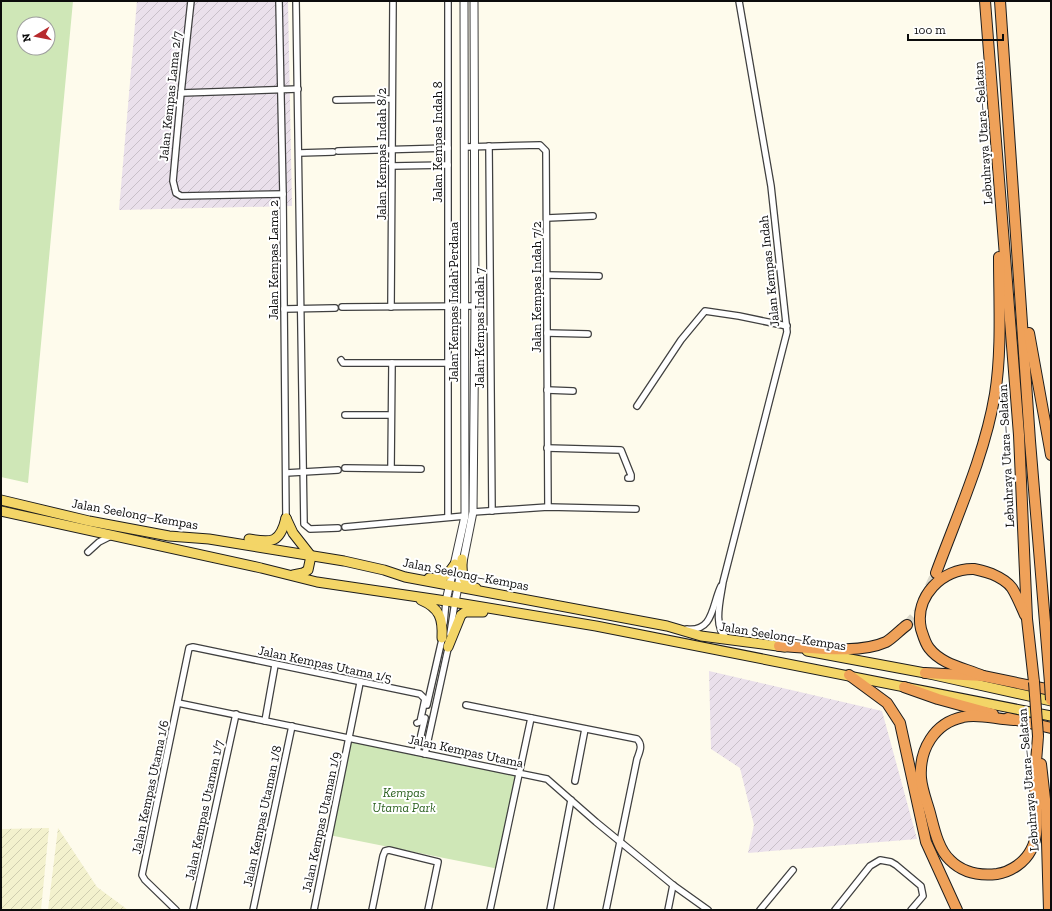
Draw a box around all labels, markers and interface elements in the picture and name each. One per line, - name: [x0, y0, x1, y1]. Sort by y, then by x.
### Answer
- north arrow: [16, 16, 56, 56]
- scale bar: [908, 16, 1003, 42]
- text: 100 m: [914, 23, 946, 37]
- street label: Jalan Kempas Lama 2/7: [156, 30, 184, 162]
- text: N: [19, 32, 34, 43]
- street label: Lebuhraya Utara–Selatan: [970, 60, 995, 205]
- street label: Jalan Kempas Indah 8: [430, 81, 445, 203]
- street label: Jalan Kempas Indah 8/2: [374, 87, 389, 220]
- street label: Jalan Kempas Lama 2: [266, 200, 281, 320]
- street label: Jalan Kempas Indah: [756, 214, 782, 327]
- street label: Jalan Kempas Indah Perdana: [446, 221, 461, 382]
- street label: Jalan Kempas Indah 7/2: [529, 221, 544, 353]
- street label: Jalan Kempas Indah 7: [472, 268, 487, 388]
- street label: Lebuhraya Utara–Selatan: [995, 383, 1017, 528]
- street label: Jalan Seelong–Kempas: [71, 496, 200, 533]
- street label: Jalan Seelong–Kempas: [402, 554, 531, 594]
- street label: Jalan Seelong–Kempas: [719, 619, 848, 653]
- street label: Jalan Kempas Utama 1/5: [257, 643, 393, 686]
- street label: Lebuhraya Utara–Selatan: [1014, 707, 1042, 852]
- street label: Jalan Kempas Utama 1/6: [128, 719, 172, 855]
- street label: Jalan Kempas Utama: [407, 731, 526, 771]
- street label: Jalan Kempas Utaman 1/7: [182, 738, 226, 882]
- street label: Jalan Kempas Utaman 1/8: [240, 744, 284, 888]
- street label: Jalan Kempas Utaman 1/9: [299, 750, 343, 894]
- park label: Kempas Utama Park: [372, 785, 436, 815]

